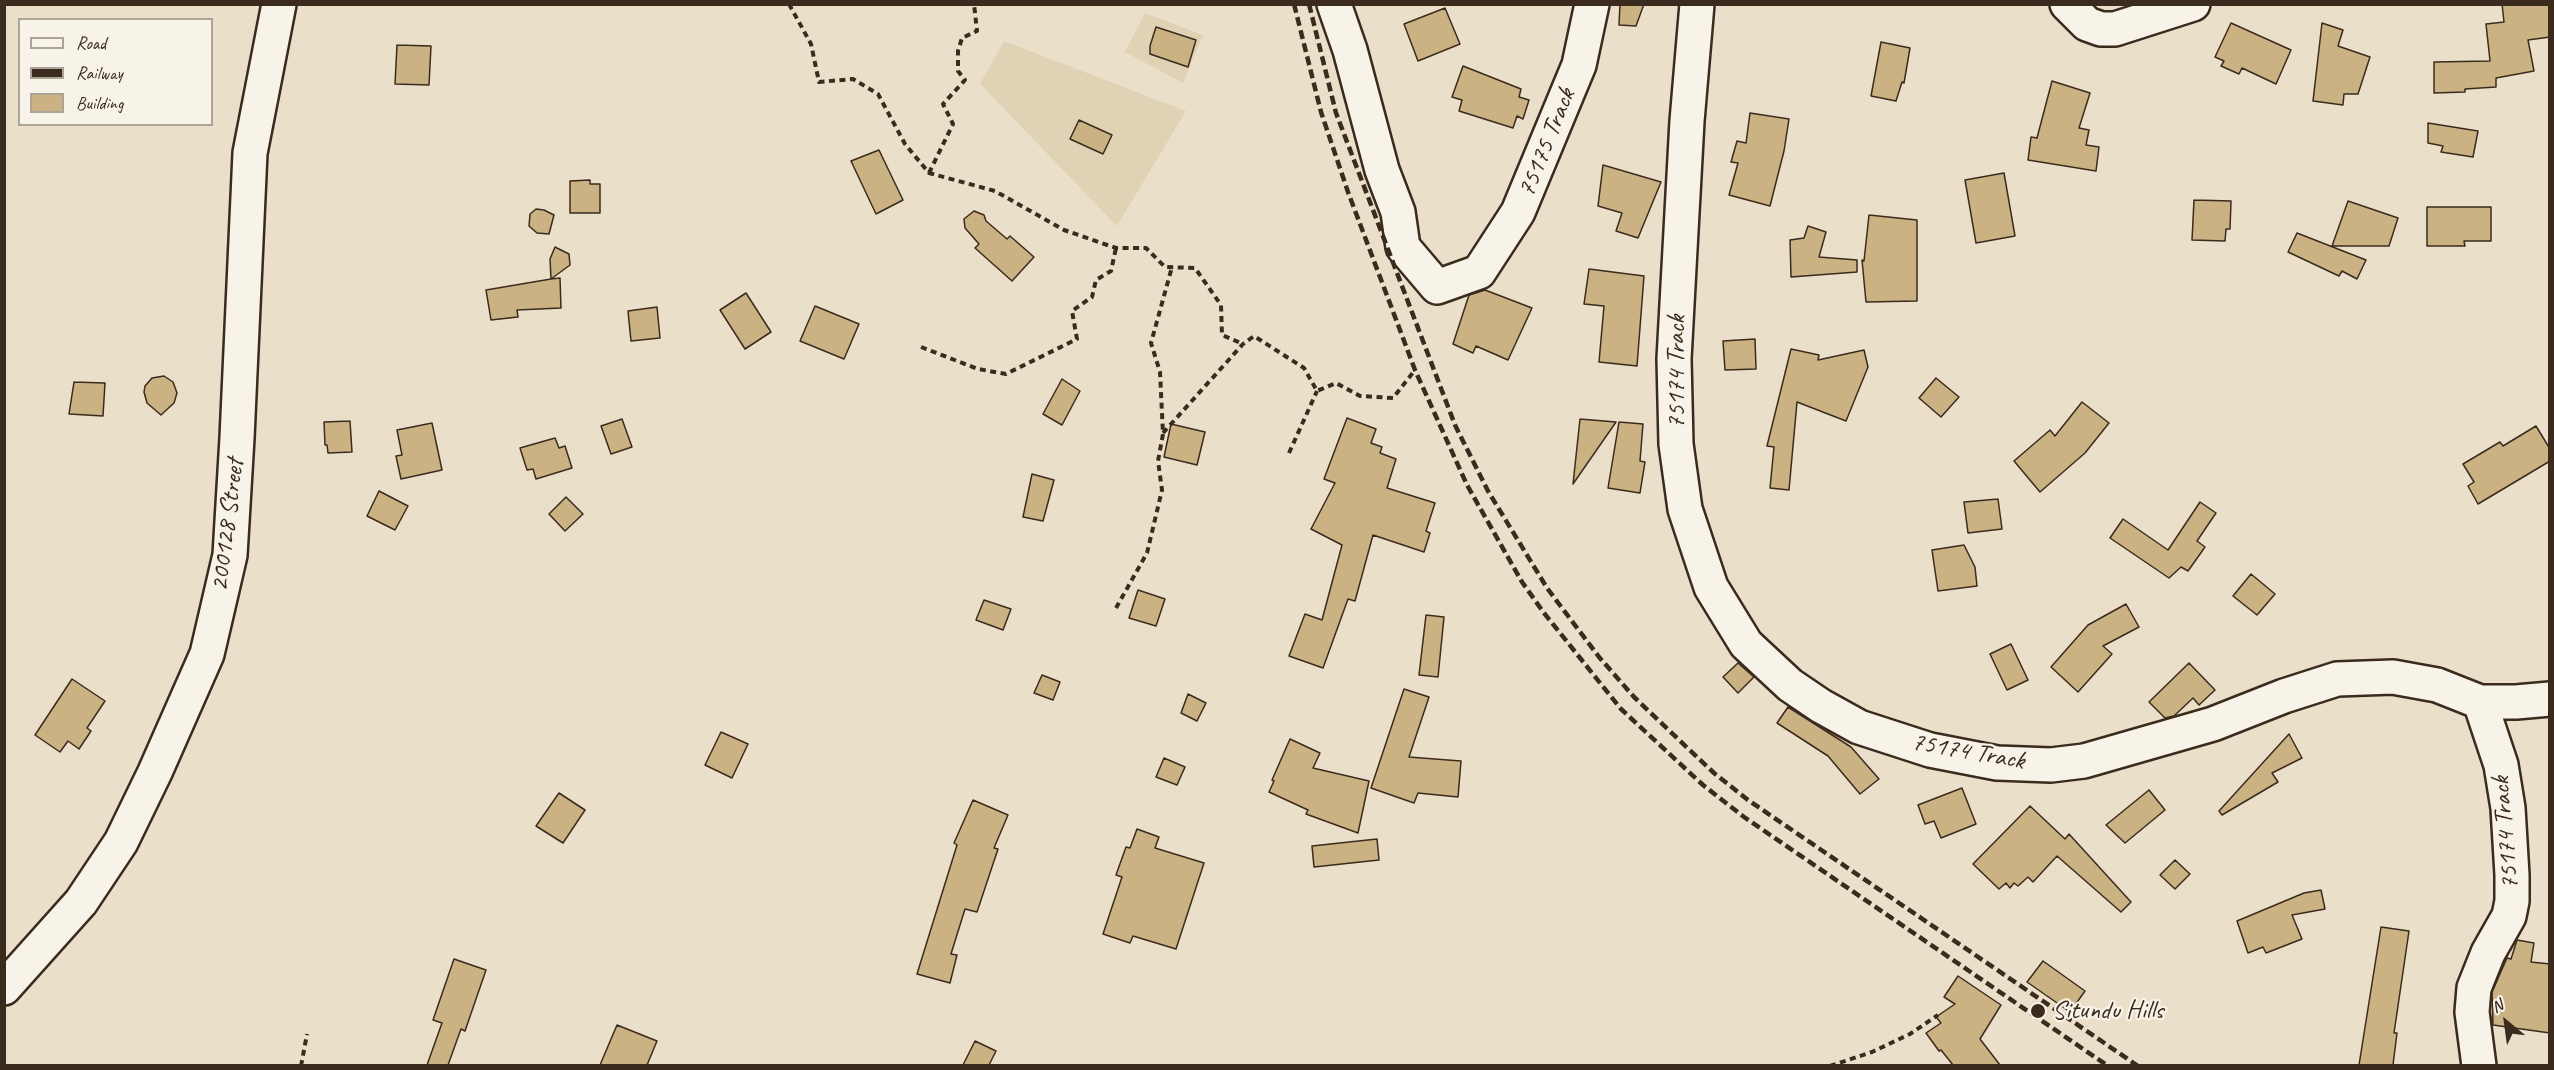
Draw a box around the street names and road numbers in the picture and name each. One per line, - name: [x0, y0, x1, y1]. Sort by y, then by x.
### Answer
- street label: 75175 Track: [1511, 84, 1583, 202]
- street label: 75174 Track: [1661, 315, 1693, 429]
- street label: 200128 Street: [204, 457, 252, 593]
- street label: 75174 Track: [1909, 727, 2027, 777]
- street label: 75174 Track: [2485, 775, 2527, 891]

